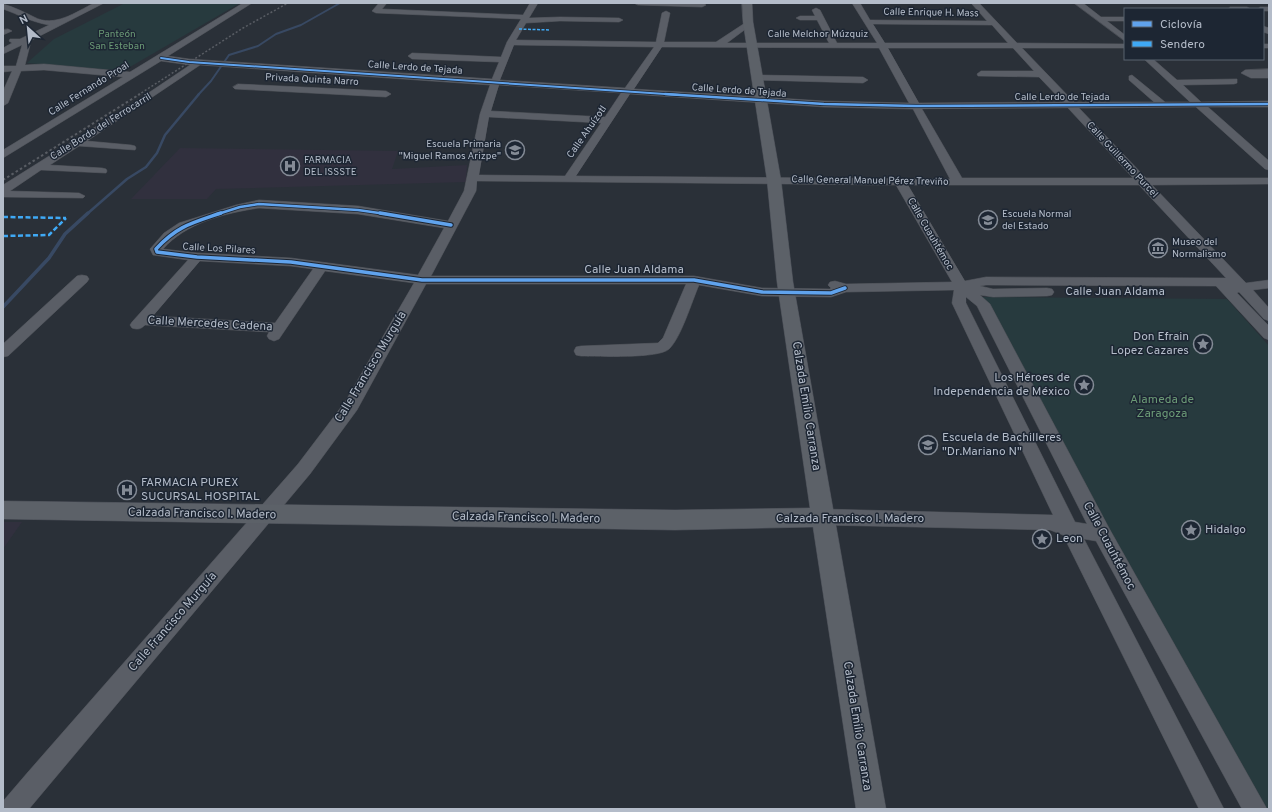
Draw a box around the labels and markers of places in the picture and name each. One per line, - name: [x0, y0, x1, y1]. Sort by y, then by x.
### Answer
- place label: Escuela Primaria "Miguel Ramos Arizpe": [399, 138, 501, 163]
- school or university icon: Escuela Primaria "Miguel Ramos Arizpe": [504, 139, 526, 161]
- place label: FARMACIA DEL ISSSTE: [304, 154, 357, 179]
- hospital icon: FARMACIA DEL ISSSTE: [279, 155, 301, 177]
- place label: Escuela Normal del Estado: [1002, 208, 1071, 233]
- school or university icon: Escuela Normal del Estado: [977, 209, 999, 231]
- place label: Museo del Normalismo: [1172, 236, 1227, 261]
- museum icon: Museo del Normalismo: [1147, 237, 1169, 259]
- place label: Don Efrain Lopez Cazares: [1111, 329, 1189, 359]
- place icon: Don Efrain Lopez Cazares: [1192, 333, 1214, 355]
- place label: Los Héroes de Independencia de México: [933, 370, 1070, 400]
- place icon: Los Héroes de Independencia de México: [1073, 374, 1095, 396]
- place label: Escuela de Bachilleres "Dr.Mariano N": [942, 430, 1061, 460]
- school or university icon: Escuela de Bachilleres "Dr.Mariano N": [917, 434, 939, 456]
- place label: FARMACIA PUREX SUCURSAL HOSPITAL: [141, 475, 260, 505]
- hospital icon: FARMACIA PUREX SUCURSAL HOSPITAL: [116, 479, 138, 501]
- place icon: Hidalgo: [1180, 519, 1202, 541]
- place label: Hidalgo: [1205, 522, 1246, 538]
- place icon: Leon: [1031, 528, 1053, 550]
- place label: Leon: [1056, 531, 1083, 547]

